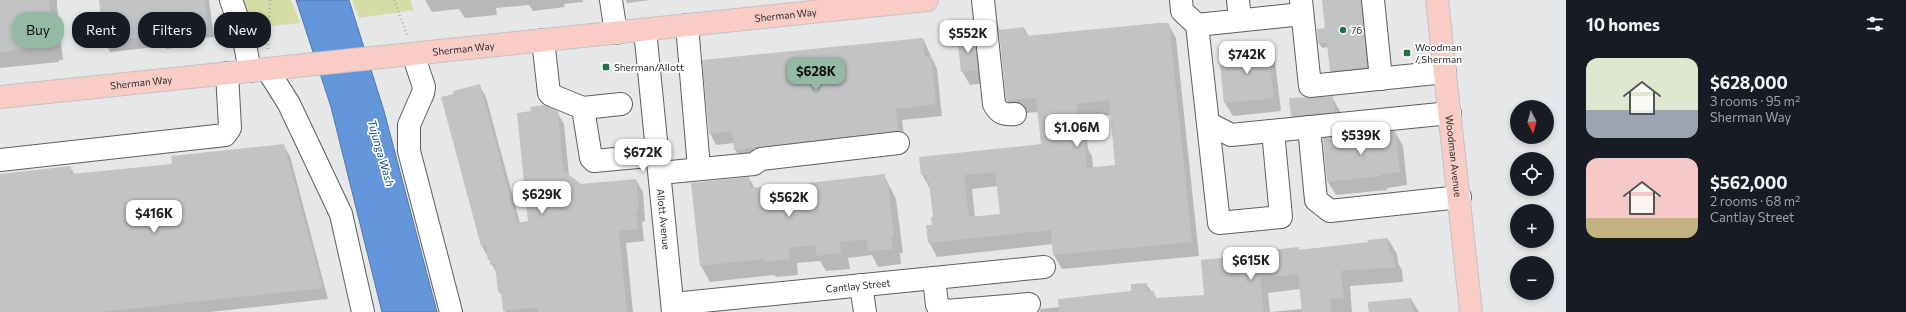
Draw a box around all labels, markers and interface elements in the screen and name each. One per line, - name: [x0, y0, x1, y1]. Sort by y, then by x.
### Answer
- street label: Sherman Way: [754, 6, 817, 24]
- chip: Buy: [12, 12, 64, 48]
- chip: Rent: [72, 12, 130, 48]
- chip: Filters: [138, 12, 206, 48]
- chip: New: [214, 12, 271, 48]
- icon: filters: [1864, 13, 1886, 35]
- text: 10 homes: [1586, 14, 1660, 35]
- pin: $552K: [940, 20, 996, 54]
- place label: 76: [1351, 24, 1362, 36]
- text: $552K: [948, 25, 988, 41]
- marker: 76: [1338, 25, 1348, 35]
- street label: Sherman Way: [432, 39, 495, 58]
- pin: $742K: [1219, 41, 1275, 75]
- place label: Woodman / Sherman: [1415, 41, 1462, 65]
- text: $742K: [1228, 46, 1266, 62]
- marker: Woodman / Sherman: [1402, 48, 1412, 58]
- pin: $628K: [788, 58, 844, 92]
- place label: Sherman/Allott: [614, 61, 684, 73]
- marker: Sherman/Allott: [601, 62, 611, 72]
- text: $628K: [796, 63, 836, 79]
- text: $628,000: [1710, 72, 1788, 93]
- street label: Sherman Way: [110, 73, 173, 91]
- icon: home: [1618, 74, 1666, 122]
- text: 3 rooms · 95 m²: [1710, 93, 1800, 109]
- north arrow: [1510, 100, 1554, 144]
- map controls: [1510, 100, 1554, 300]
- text: Sherman Way: [1710, 109, 1791, 125]
- pin: $1.06M: [1044, 114, 1110, 148]
- street label: Woodman Avenue: [1444, 115, 1464, 198]
- water label: Tujunga Wash: [366, 118, 397, 188]
- text: $1.06M: [1054, 119, 1100, 135]
- pin: $539K: [1333, 122, 1389, 156]
- text: $539K: [1341, 127, 1381, 143]
- pin: $672K: [615, 139, 671, 173]
- text: $672K: [624, 144, 663, 160]
- button: locate: [1510, 152, 1554, 196]
- text: $562,000: [1710, 172, 1788, 193]
- icon: home: [1618, 174, 1666, 222]
- pin: $629K: [514, 181, 570, 215]
- pin: $562K: [761, 184, 817, 218]
- text: $629K: [522, 186, 562, 202]
- street label: Allott Avenue: [655, 188, 673, 250]
- text: $562K: [769, 189, 809, 205]
- text: 2 rooms · 68 m²: [1710, 193, 1800, 209]
- pin: $416K: [126, 200, 182, 234]
- button: +: [1510, 204, 1554, 248]
- text: $416K: [135, 205, 173, 221]
- text: Cantlay Street: [1710, 209, 1794, 225]
- pin: $615K: [1223, 247, 1279, 281]
- text: $615K: [1232, 252, 1270, 268]
- button: −: [1510, 256, 1554, 300]
- street label: Cantlay Street: [825, 276, 891, 295]

